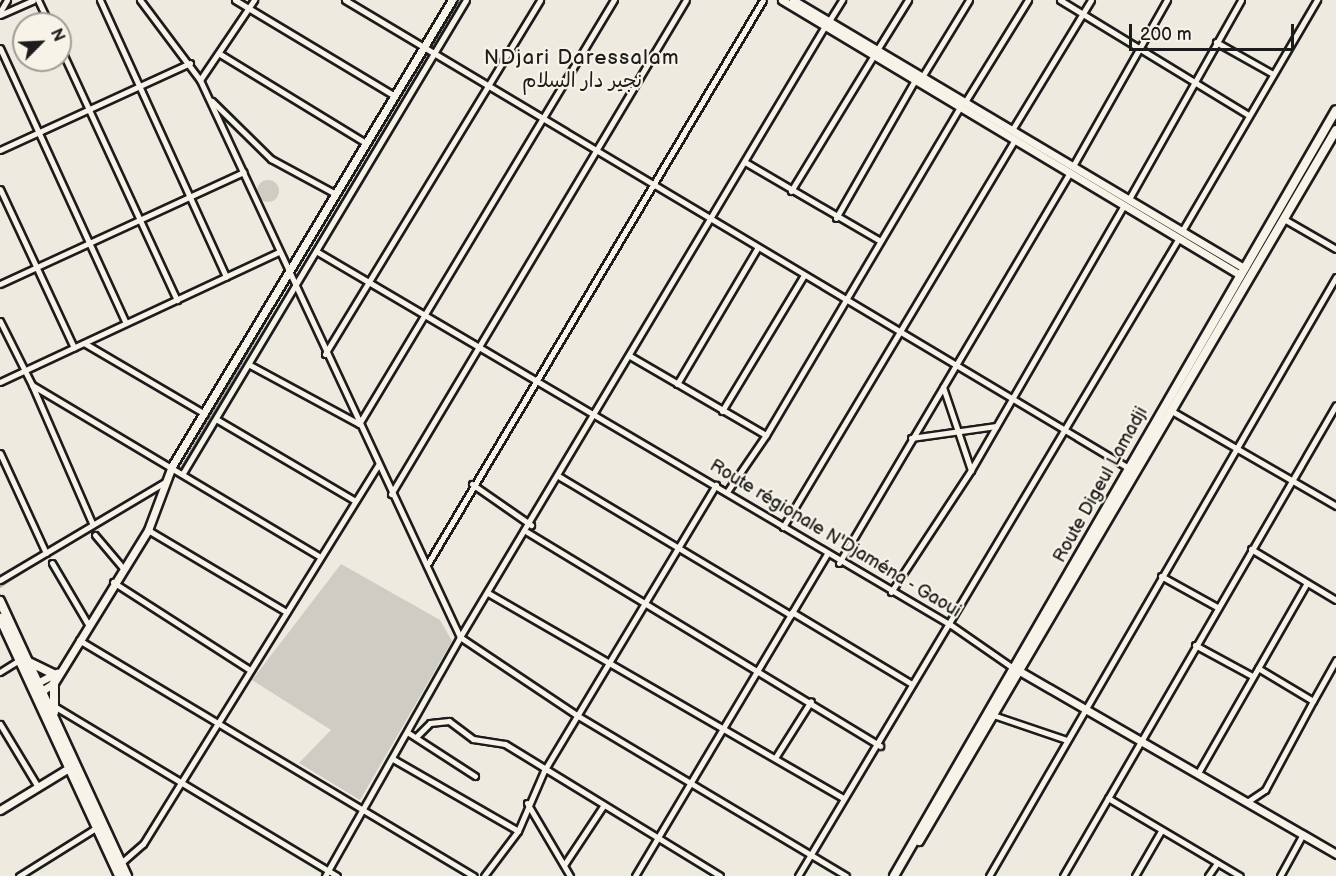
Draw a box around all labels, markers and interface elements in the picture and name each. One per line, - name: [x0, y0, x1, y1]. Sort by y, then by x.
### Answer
- north arrow: [12, 12, 72, 72]
- scale bar: [1132, 12, 1297, 50]
- text: 200 m: [1140, 24, 1192, 45]
- text: N: [46, 26, 68, 45]
- district label: NDjari Daressalam نجير دار السلام: [484, 47, 680, 94]
- street label: Route Digeul Lamadji: [1049, 403, 1153, 567]
- street label: Route régionale N'Djaména - Gaoui: [705, 455, 965, 623]

